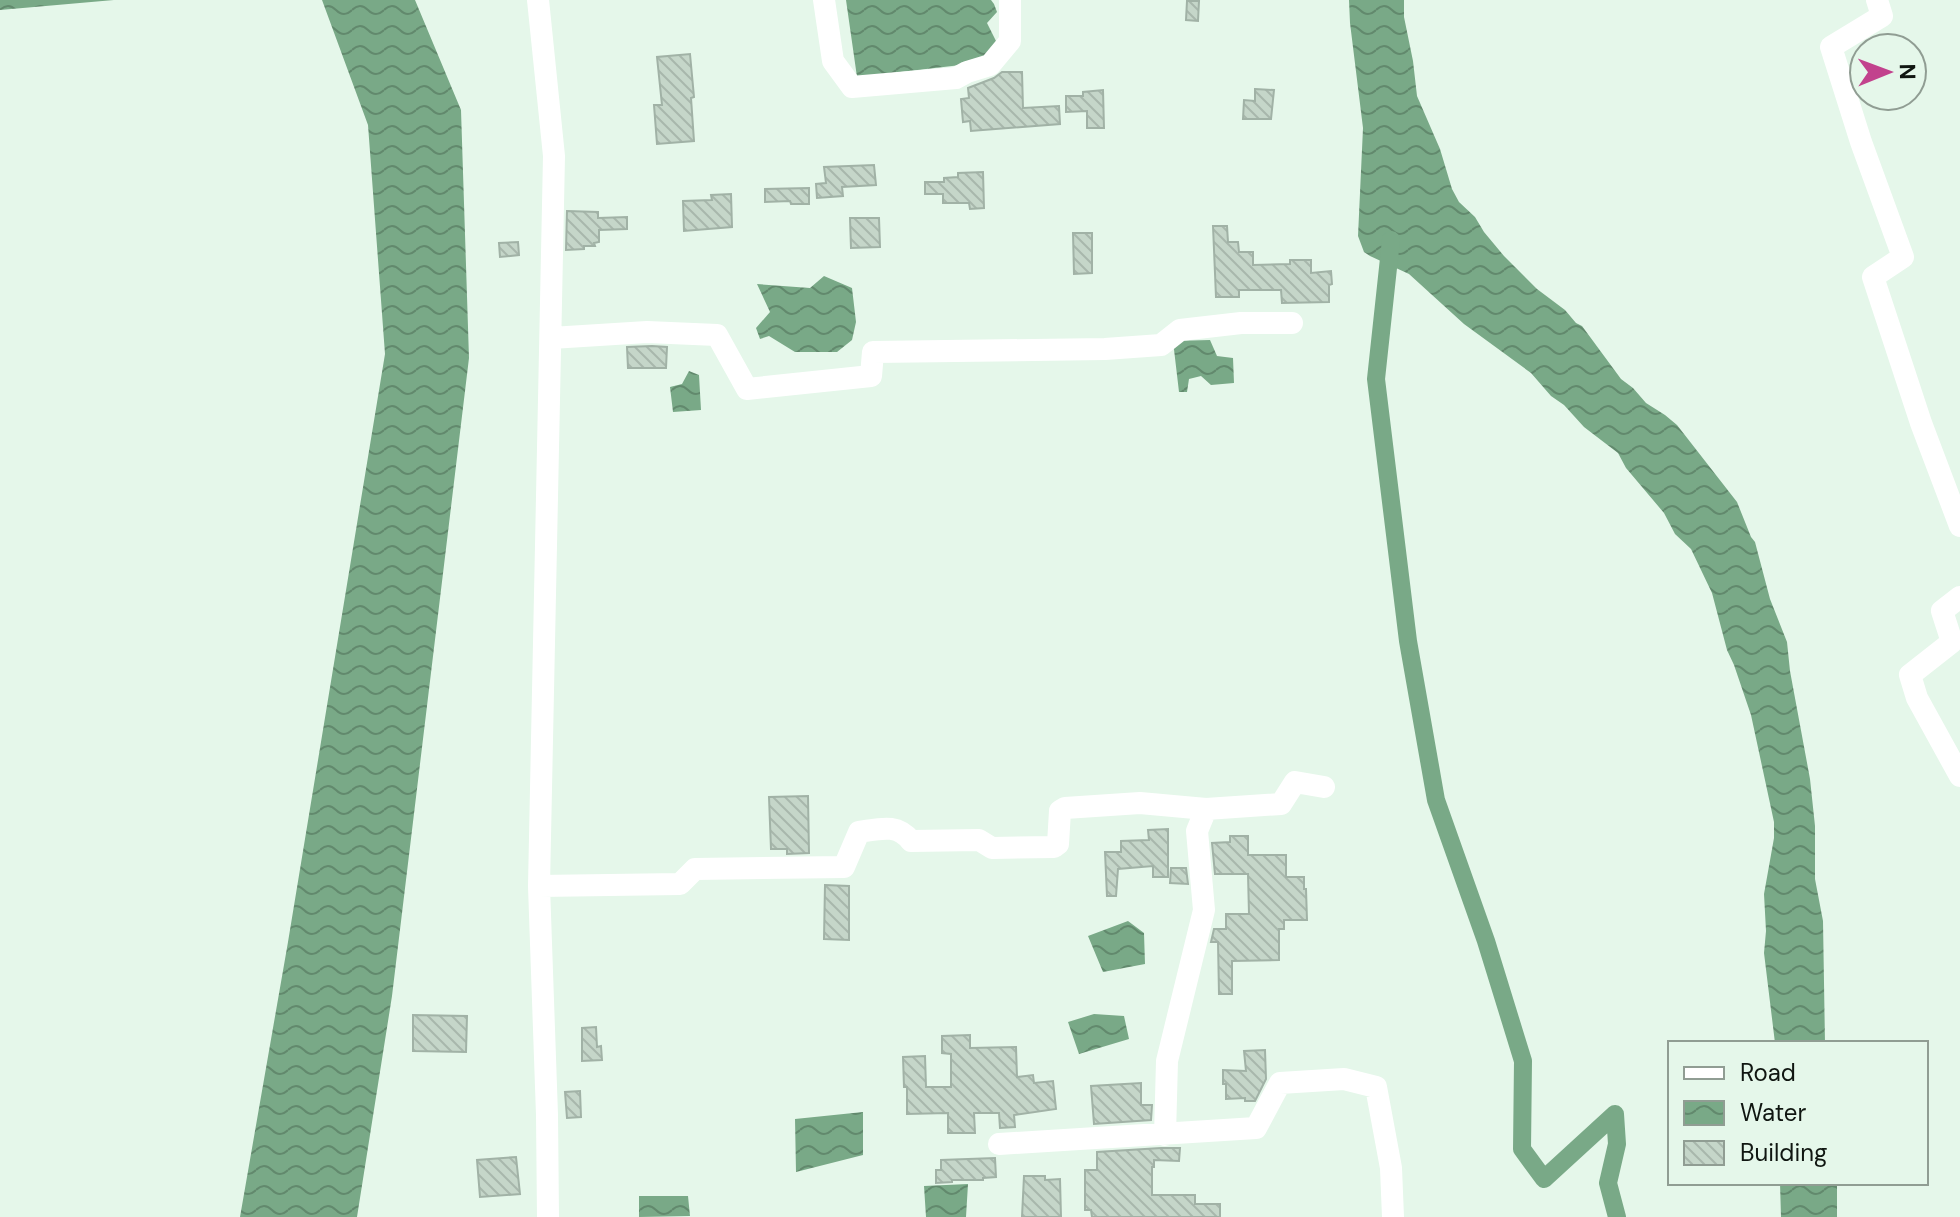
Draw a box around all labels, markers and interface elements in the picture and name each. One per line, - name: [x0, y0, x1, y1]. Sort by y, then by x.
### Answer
- north arrow: [1848, 32, 1928, 112]
- text: N: [1893, 63, 1922, 80]
- legend: [1668, 1041, 1928, 1185]
- text: Road: [1740, 1057, 1796, 1088]
- text: Water: [1740, 1097, 1806, 1128]
- text: Building: [1740, 1137, 1827, 1168]

